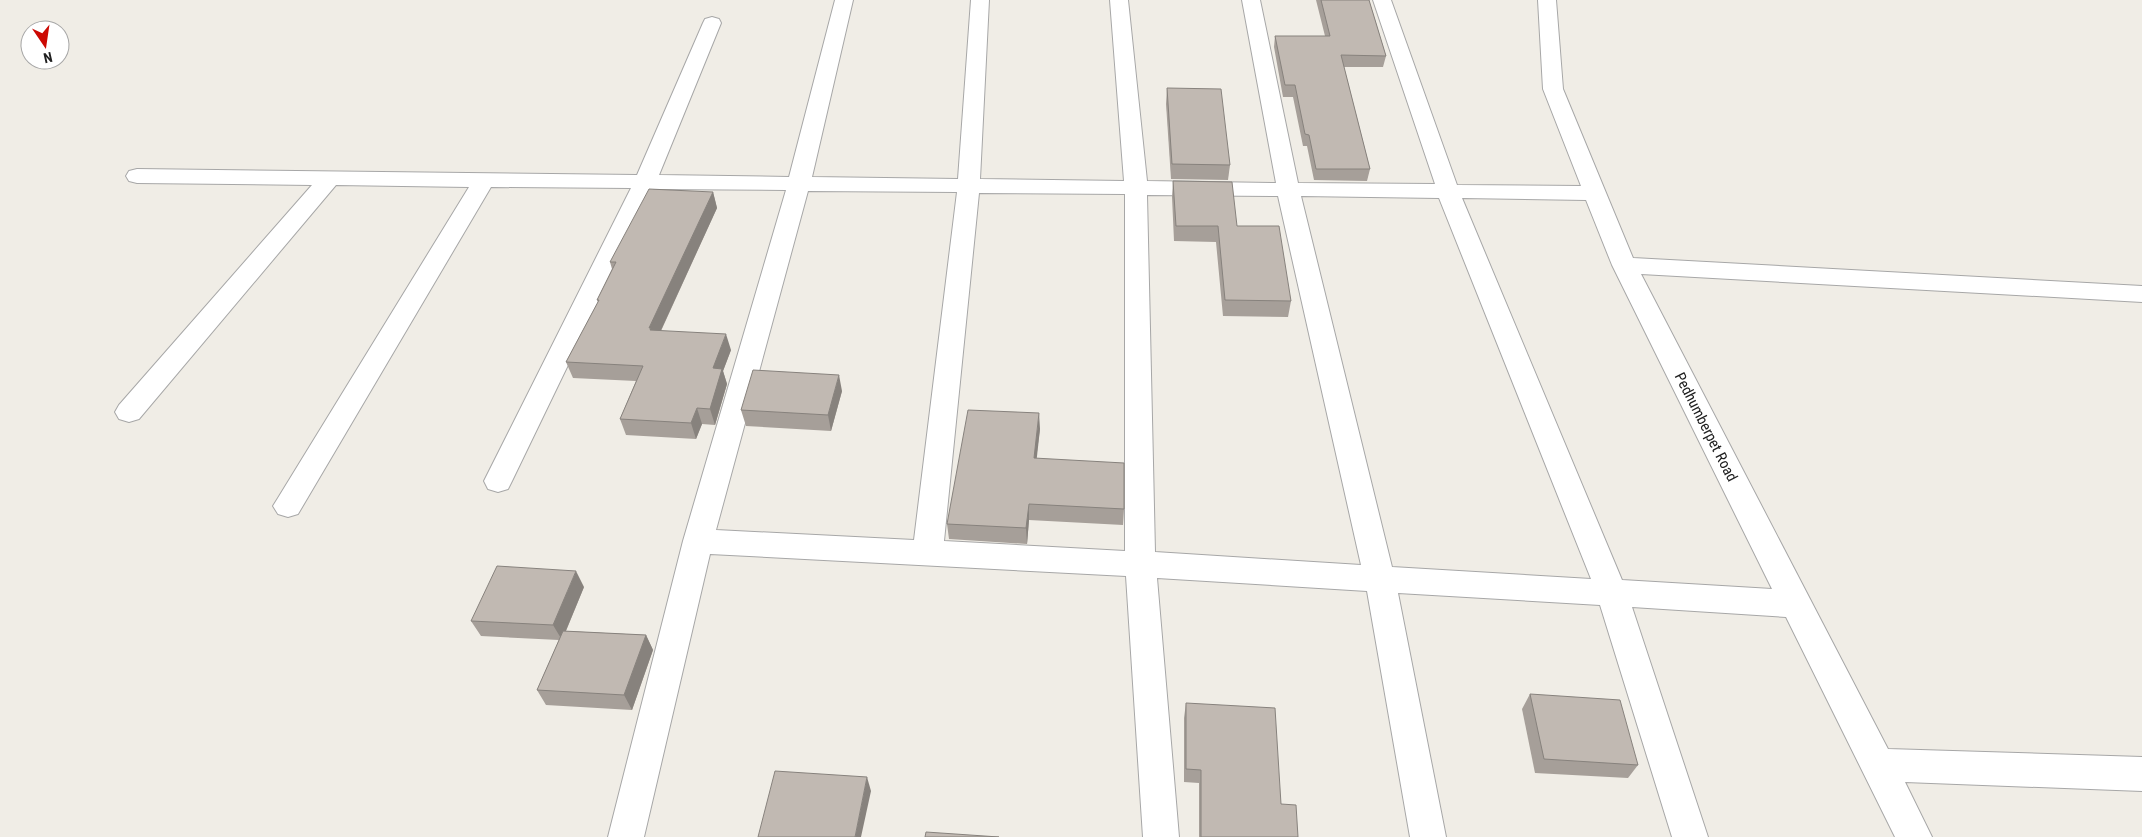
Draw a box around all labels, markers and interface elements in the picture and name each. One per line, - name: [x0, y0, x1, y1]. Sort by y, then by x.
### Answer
- north arrow: [20, 20, 70, 70]
- text: N: [42, 49, 54, 66]
- street label: Pedhumberpet Road: [1671, 369, 1741, 485]

